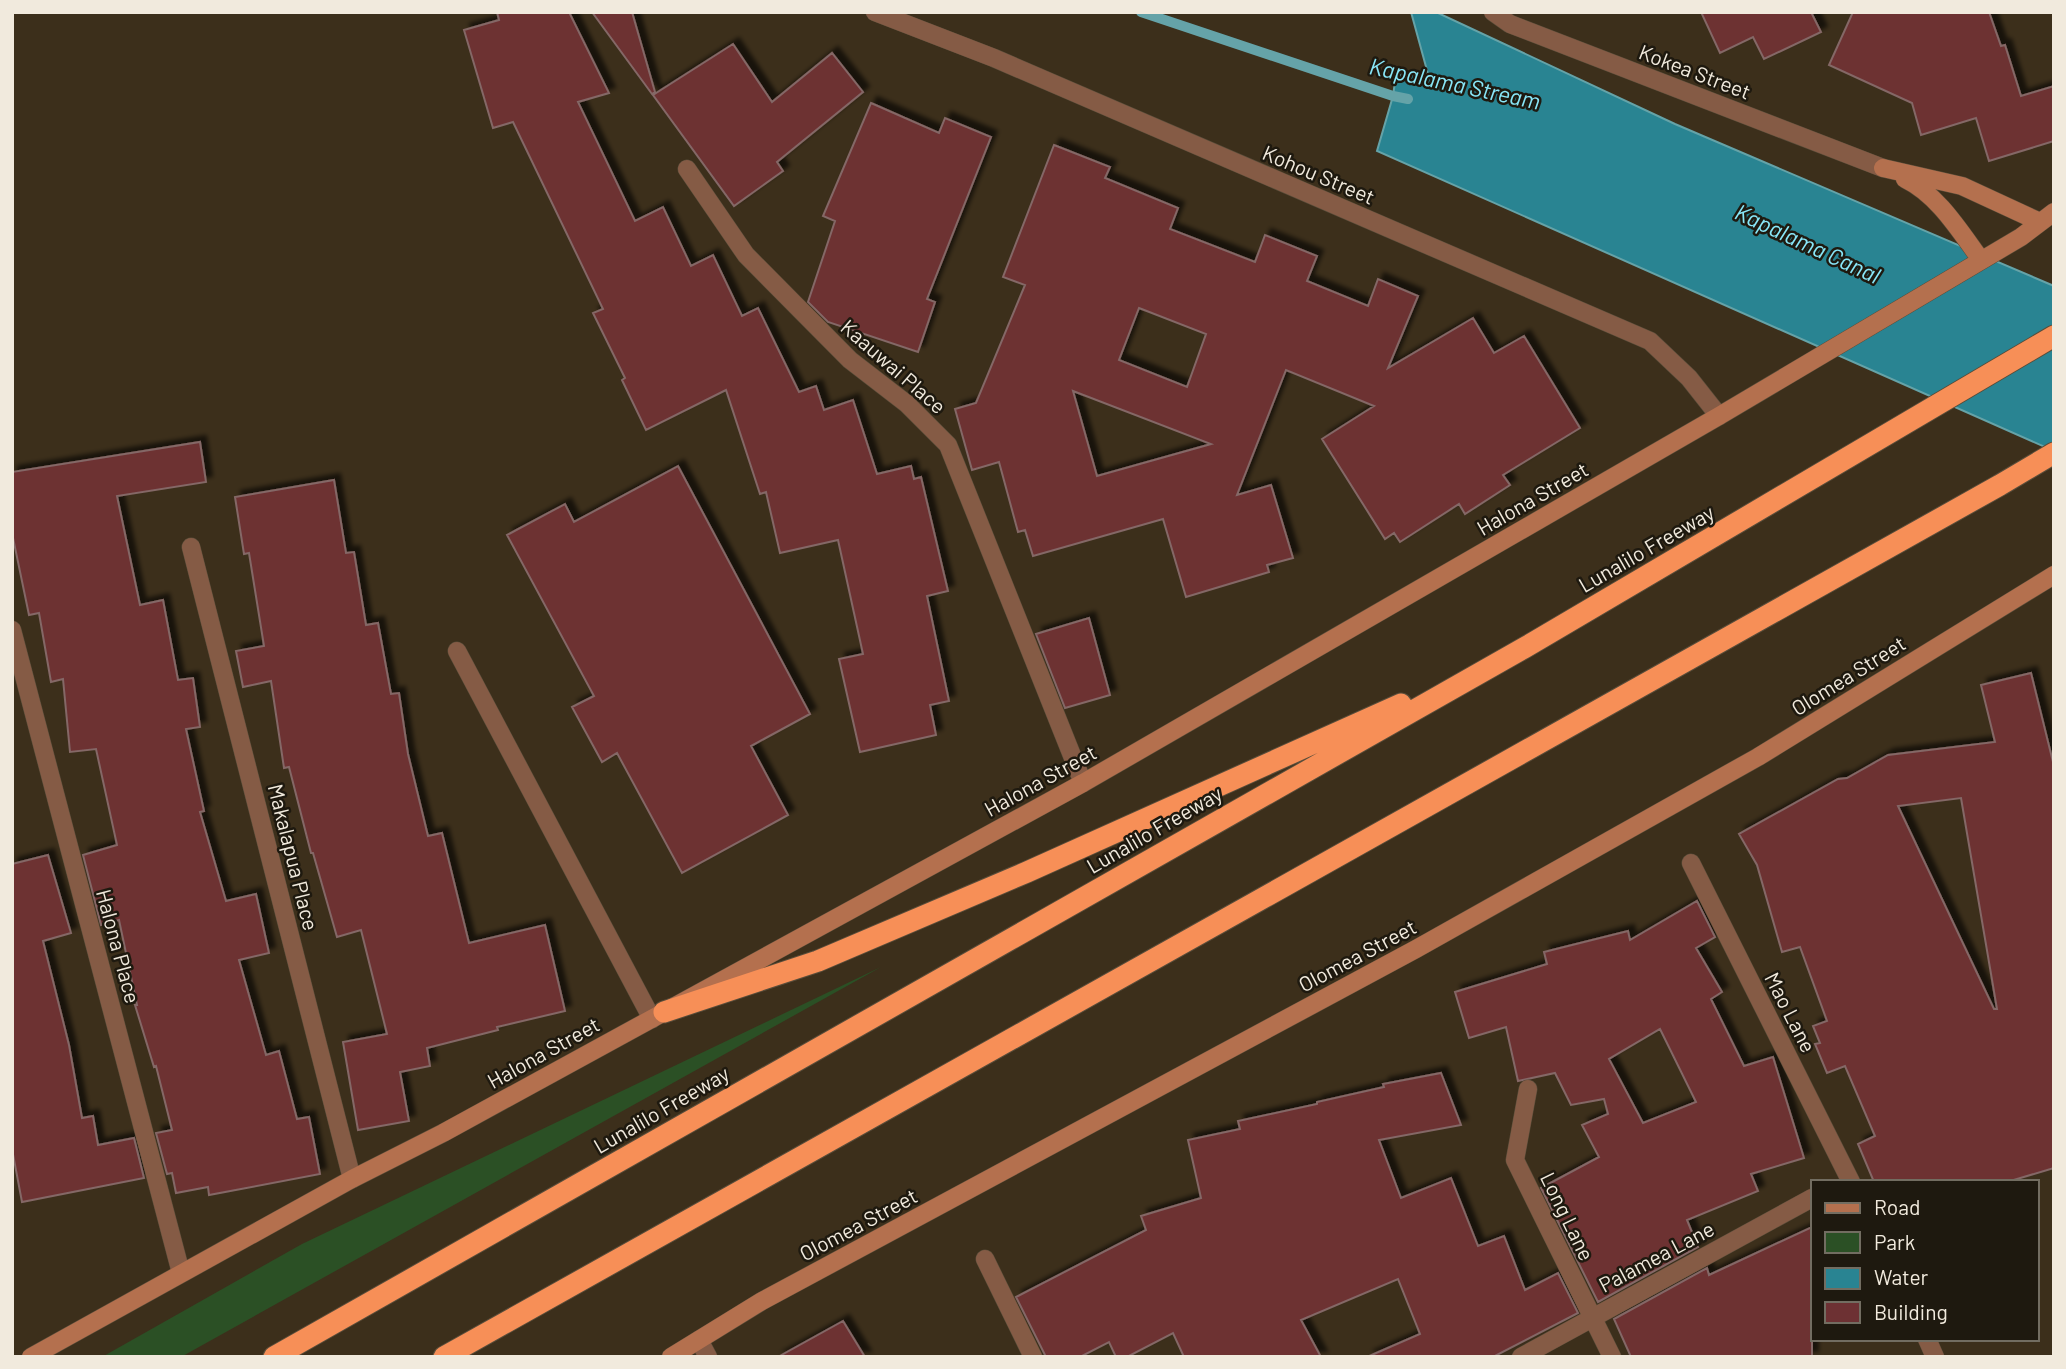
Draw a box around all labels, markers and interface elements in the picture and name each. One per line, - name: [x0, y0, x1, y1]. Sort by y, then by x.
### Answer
- street label: Kokea Street: [1636, 38, 1754, 104]
- water label: Kapalama Stream: [1367, 51, 1543, 115]
- street label: Kohou Street: [1259, 139, 1379, 209]
- water label: Kapalama Canal: [1731, 197, 1885, 289]
- street label: Kaauwai Place: [836, 314, 952, 418]
- street label: Halona Street: [1472, 456, 1592, 540]
- street label: Lunalilo Freeway: [1574, 499, 1719, 597]
- street label: Olomea Street: [1786, 630, 1910, 720]
- street label: Halona Street: [980, 739, 1100, 821]
- street label: Lunalilo Freeway: [1082, 780, 1227, 878]
- street label: Makalapua Place: [264, 781, 324, 933]
- street label: Halona Place: [92, 886, 146, 1006]
- street label: Olomea Street: [1294, 913, 1420, 997]
- street label: Mao Lane: [1760, 968, 1822, 1056]
- street label: Halona Street: [483, 1011, 603, 1093]
- street label: Lunalilo Freeway: [589, 1060, 734, 1158]
- street label: Long Lane: [1536, 1168, 1600, 1264]
- legend: [1811, 1180, 2038, 1341]
- street label: Olomea Street: [795, 1182, 921, 1266]
- text: Road: [1874, 1194, 1920, 1219]
- street label: Palamea Lane: [1594, 1215, 1718, 1297]
- text: Park: [1874, 1229, 1915, 1254]
- text: Water: [1874, 1264, 1929, 1289]
- text: Building: [1874, 1299, 1948, 1324]

